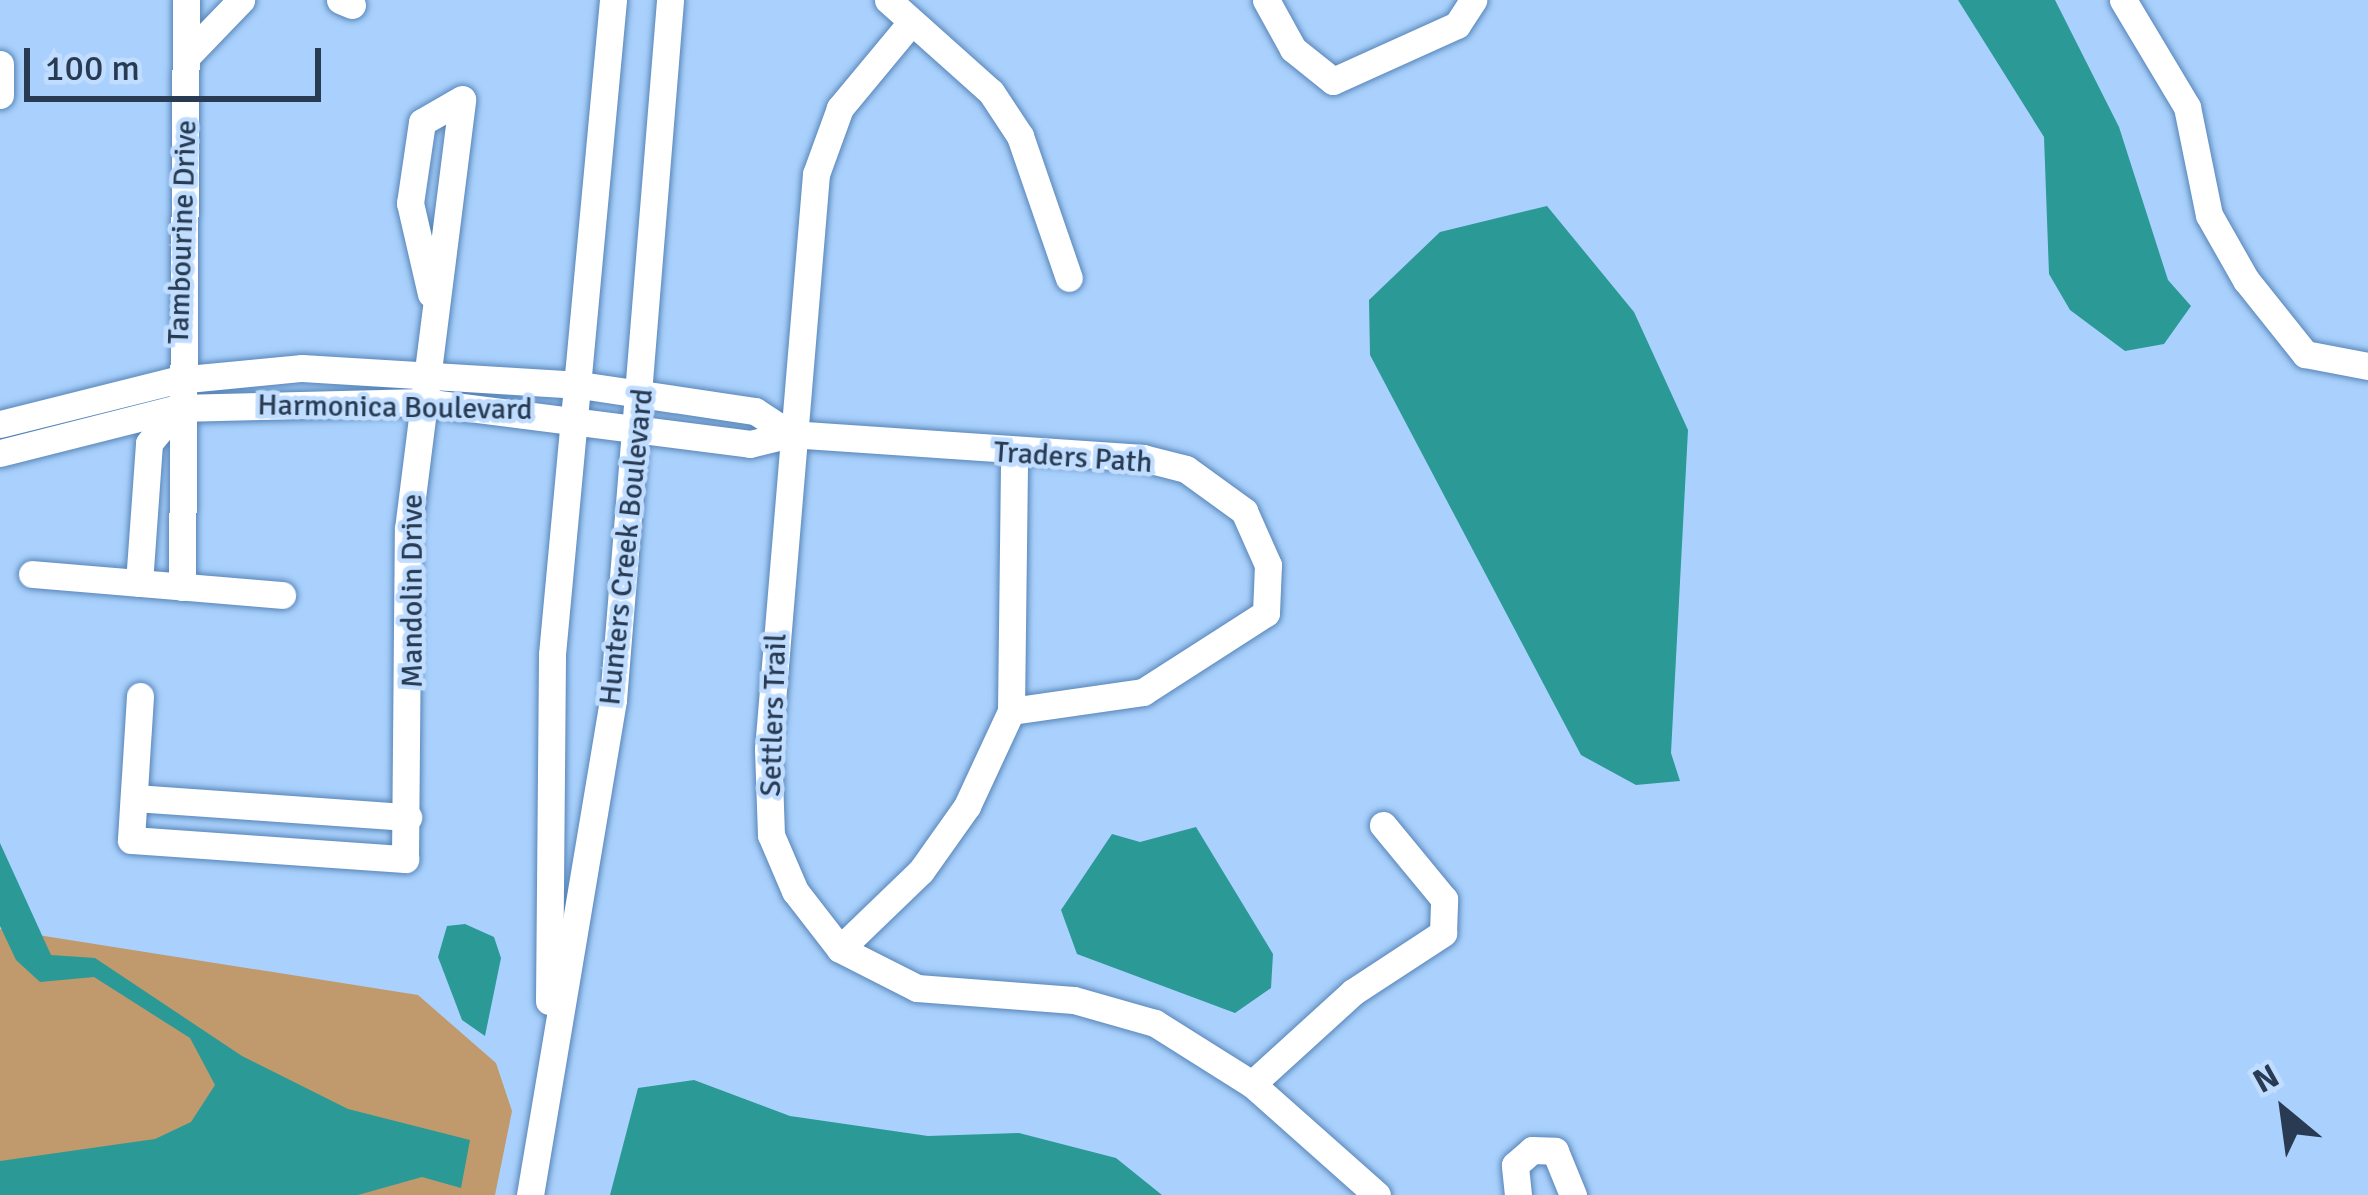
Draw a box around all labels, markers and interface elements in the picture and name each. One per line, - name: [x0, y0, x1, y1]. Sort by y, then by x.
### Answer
- scale bar: [30, 24, 327, 98]
- text: 100 m: [45, 46, 140, 91]
- street label: Tambourine Drive: [161, 119, 205, 345]
- street label: Hunters Creek Boulevard: [592, 387, 662, 707]
- street label: Harmonica Boulevard: [257, 388, 533, 428]
- street label: Traders Path: [992, 434, 1154, 482]
- street label: Mandolin Drive: [395, 494, 431, 688]
- street label: Settlers Trail: [753, 633, 795, 797]
- north arrow: [2224, 1051, 2344, 1171]
- text: N: [2246, 1056, 2286, 1103]

